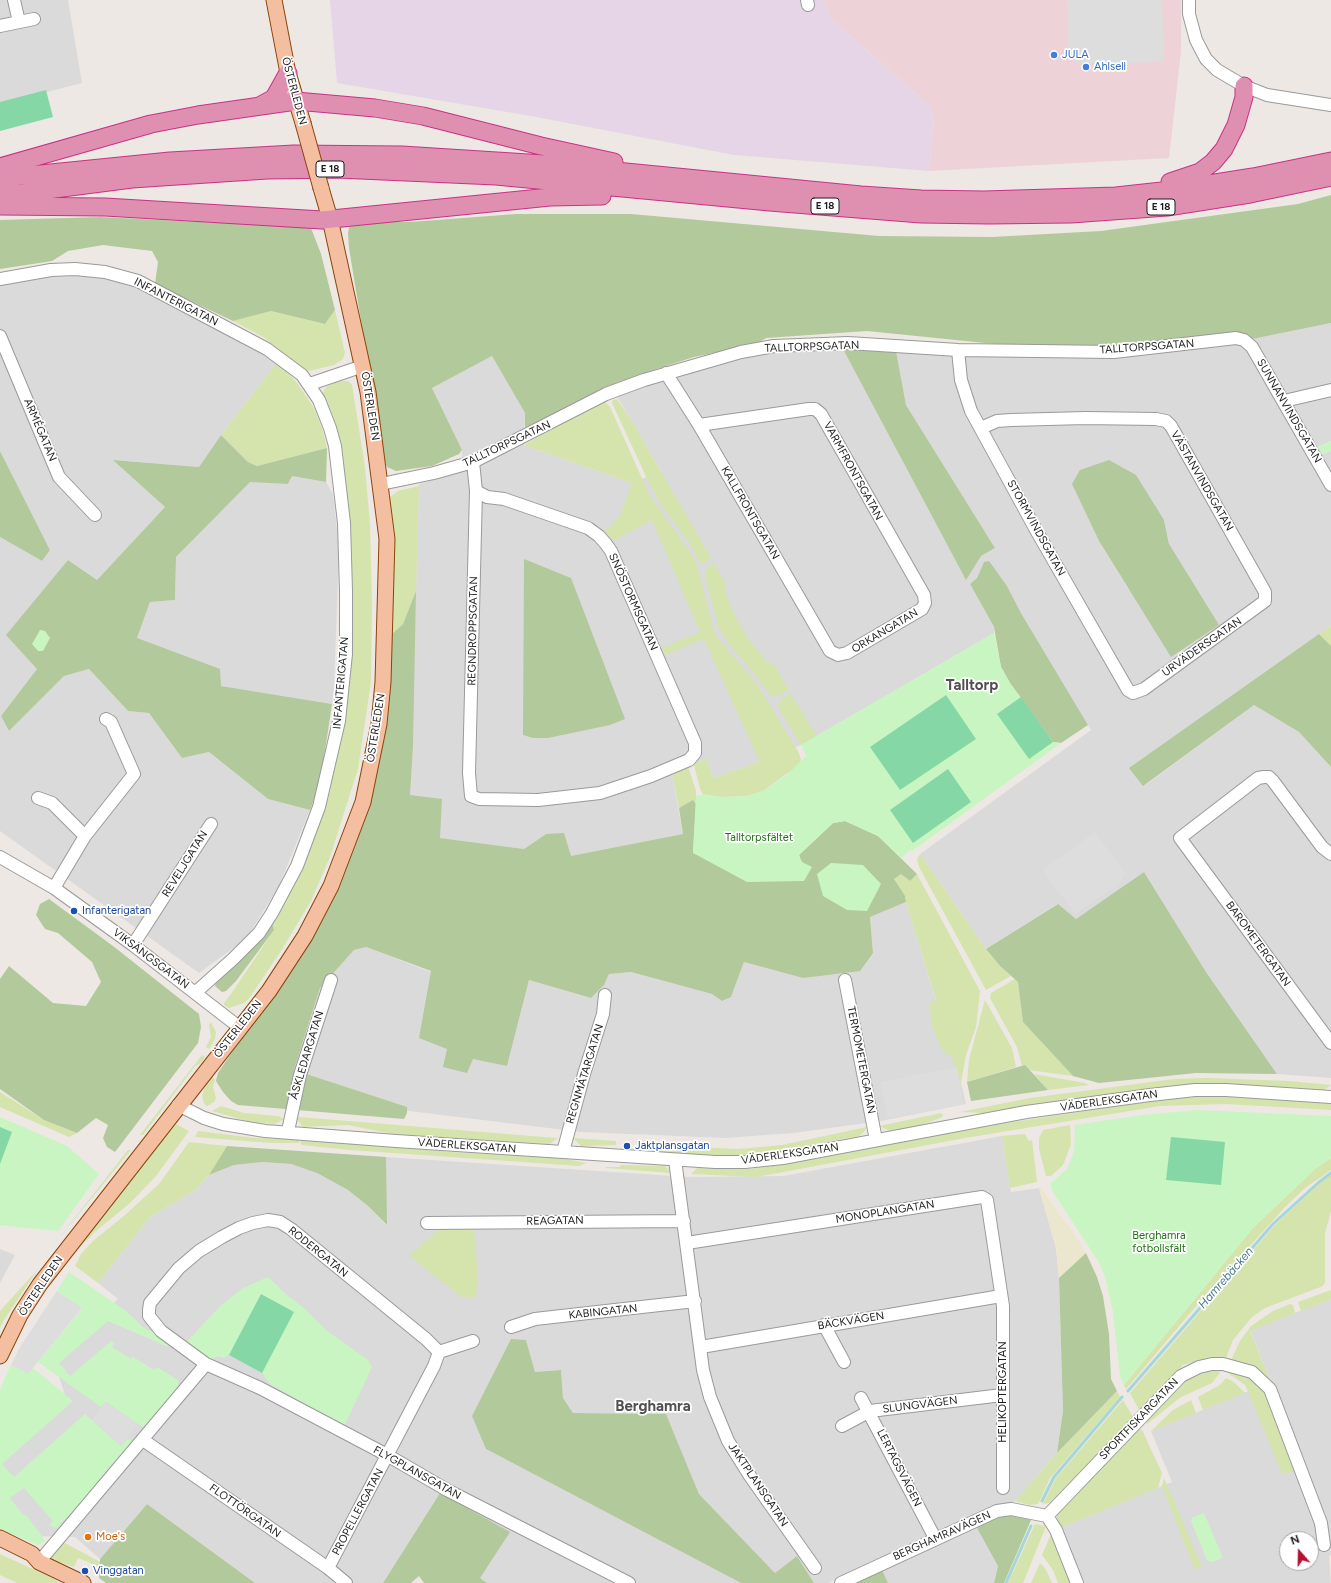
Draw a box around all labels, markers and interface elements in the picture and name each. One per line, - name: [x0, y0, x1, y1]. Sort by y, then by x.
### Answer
- place label: JULA: [1062, 48, 1089, 62]
- marker: JULA: [1049, 50, 1059, 60]
- street label: ÖSTERLEDEN: [279, 56, 309, 126]
- place label: Ahlsell: [1094, 60, 1126, 74]
- marker: Ahlsell: [1081, 62, 1091, 72]
- road number: E 18: [316, 161, 344, 177]
- road number: E 18: [811, 198, 839, 214]
- road number: E 18: [1147, 199, 1175, 215]
- street label: INFANTERIGATAN: [132, 275, 220, 329]
- street label: TALLTORPSGATAN: [1099, 337, 1195, 357]
- street label: TALLTORPSGATAN: [764, 339, 860, 355]
- street label: SUNNANVINDSGATAN: [1254, 357, 1324, 465]
- street label: ÖSTERLEDEN: [358, 371, 382, 441]
- street label: ARMÉGATAN: [21, 397, 59, 463]
- street label: TALLTORPSGATAN: [461, 418, 553, 470]
- street label: VARMFRONTSGATAN: [820, 420, 886, 522]
- street label: VÄSTANVINDSGATAN: [1168, 429, 1236, 533]
- street label: KALLFRONTSGATAN: [718, 464, 782, 562]
- street label: STORMVINDSGATAN: [1004, 478, 1068, 578]
- street label: SNÖSTORMSGATAN: [606, 551, 660, 653]
- street label: REGNDROPPSGATAN: [465, 576, 481, 686]
- street label: ORKANGATAN: [849, 606, 921, 656]
- street label: URVÄDERSGATAN: [1160, 615, 1244, 679]
- street label: INFANTERIGATAN: [330, 636, 352, 730]
- district label: Talltorp: [946, 677, 998, 695]
- street label: ÖSTERLEDEN: [364, 693, 388, 763]
- street label: REVELJGATAN: [159, 828, 211, 900]
- park label: Talltorpsfältet: [725, 831, 793, 845]
- street label: BAROMETERGATAN: [1223, 899, 1293, 989]
- place label: Infanterigatan: [82, 904, 151, 918]
- marker: Infanterigatan: [69, 906, 79, 916]
- street label: VIKSÄNGSGATAN: [110, 926, 192, 992]
- street label: ÖSTERLEDEN: [211, 998, 265, 1060]
- street label: TERMOMETERGATAN: [844, 1005, 878, 1115]
- street label: ÅSKLEDARGATAN: [287, 1009, 327, 1101]
- street label: REGNMÄTARGATAN: [564, 1023, 606, 1125]
- street label: VÄDERLEKSGATAN: [1059, 1088, 1159, 1114]
- street label: VÄDERLEKSGATAN: [417, 1136, 517, 1156]
- place label: Jaktplansgatan: [635, 1139, 710, 1153]
- marker: Jaktplansgatan: [622, 1141, 632, 1151]
- street label: VÄDERLEKSGATAN: [740, 1141, 840, 1167]
- street label: MONOPLANGATAN: [835, 1198, 935, 1226]
- street label: REAGATAN: [526, 1214, 584, 1228]
- street label: RODERGATAN: [285, 1224, 351, 1280]
- park label: Berghamra fotbollsfält: [1132, 1229, 1186, 1255]
- water label: Hamrebäcken: [1195, 1244, 1257, 1312]
- street label: ÖSTERLEDEN: [16, 1253, 66, 1319]
- street label: KABINGATAN: [568, 1302, 638, 1322]
- street label: BÄCKVÄGEN: [817, 1309, 885, 1333]
- street label: HELIKOPTERGATAN: [996, 1341, 1010, 1443]
- street label: SPORTFISKARGATAN: [1097, 1375, 1181, 1463]
- street label: SLUNGVÄGEN: [882, 1394, 958, 1416]
- district label: Berghamra: [615, 1398, 691, 1416]
- street label: LERTAGSVÄGEN: [874, 1427, 924, 1509]
- street label: JAKTPLANSGATAN: [725, 1441, 791, 1529]
- street label: FLYGPLANSGATAN: [371, 1443, 463, 1503]
- street label: PROPELLERGATAN: [330, 1466, 386, 1558]
- street label: FLOTTÖRGATAN: [207, 1481, 283, 1541]
- street label: BERGHAMRAVÄGEN: [891, 1508, 993, 1564]
- place label: Moe's: [96, 1530, 125, 1544]
- north arrow: [1279, 1531, 1319, 1571]
- marker: Moe's: [83, 1532, 93, 1542]
- text: N: [1289, 1533, 1301, 1548]
- place label: Vinggatan: [93, 1564, 144, 1578]
- marker: Vinggatan: [80, 1566, 90, 1576]

